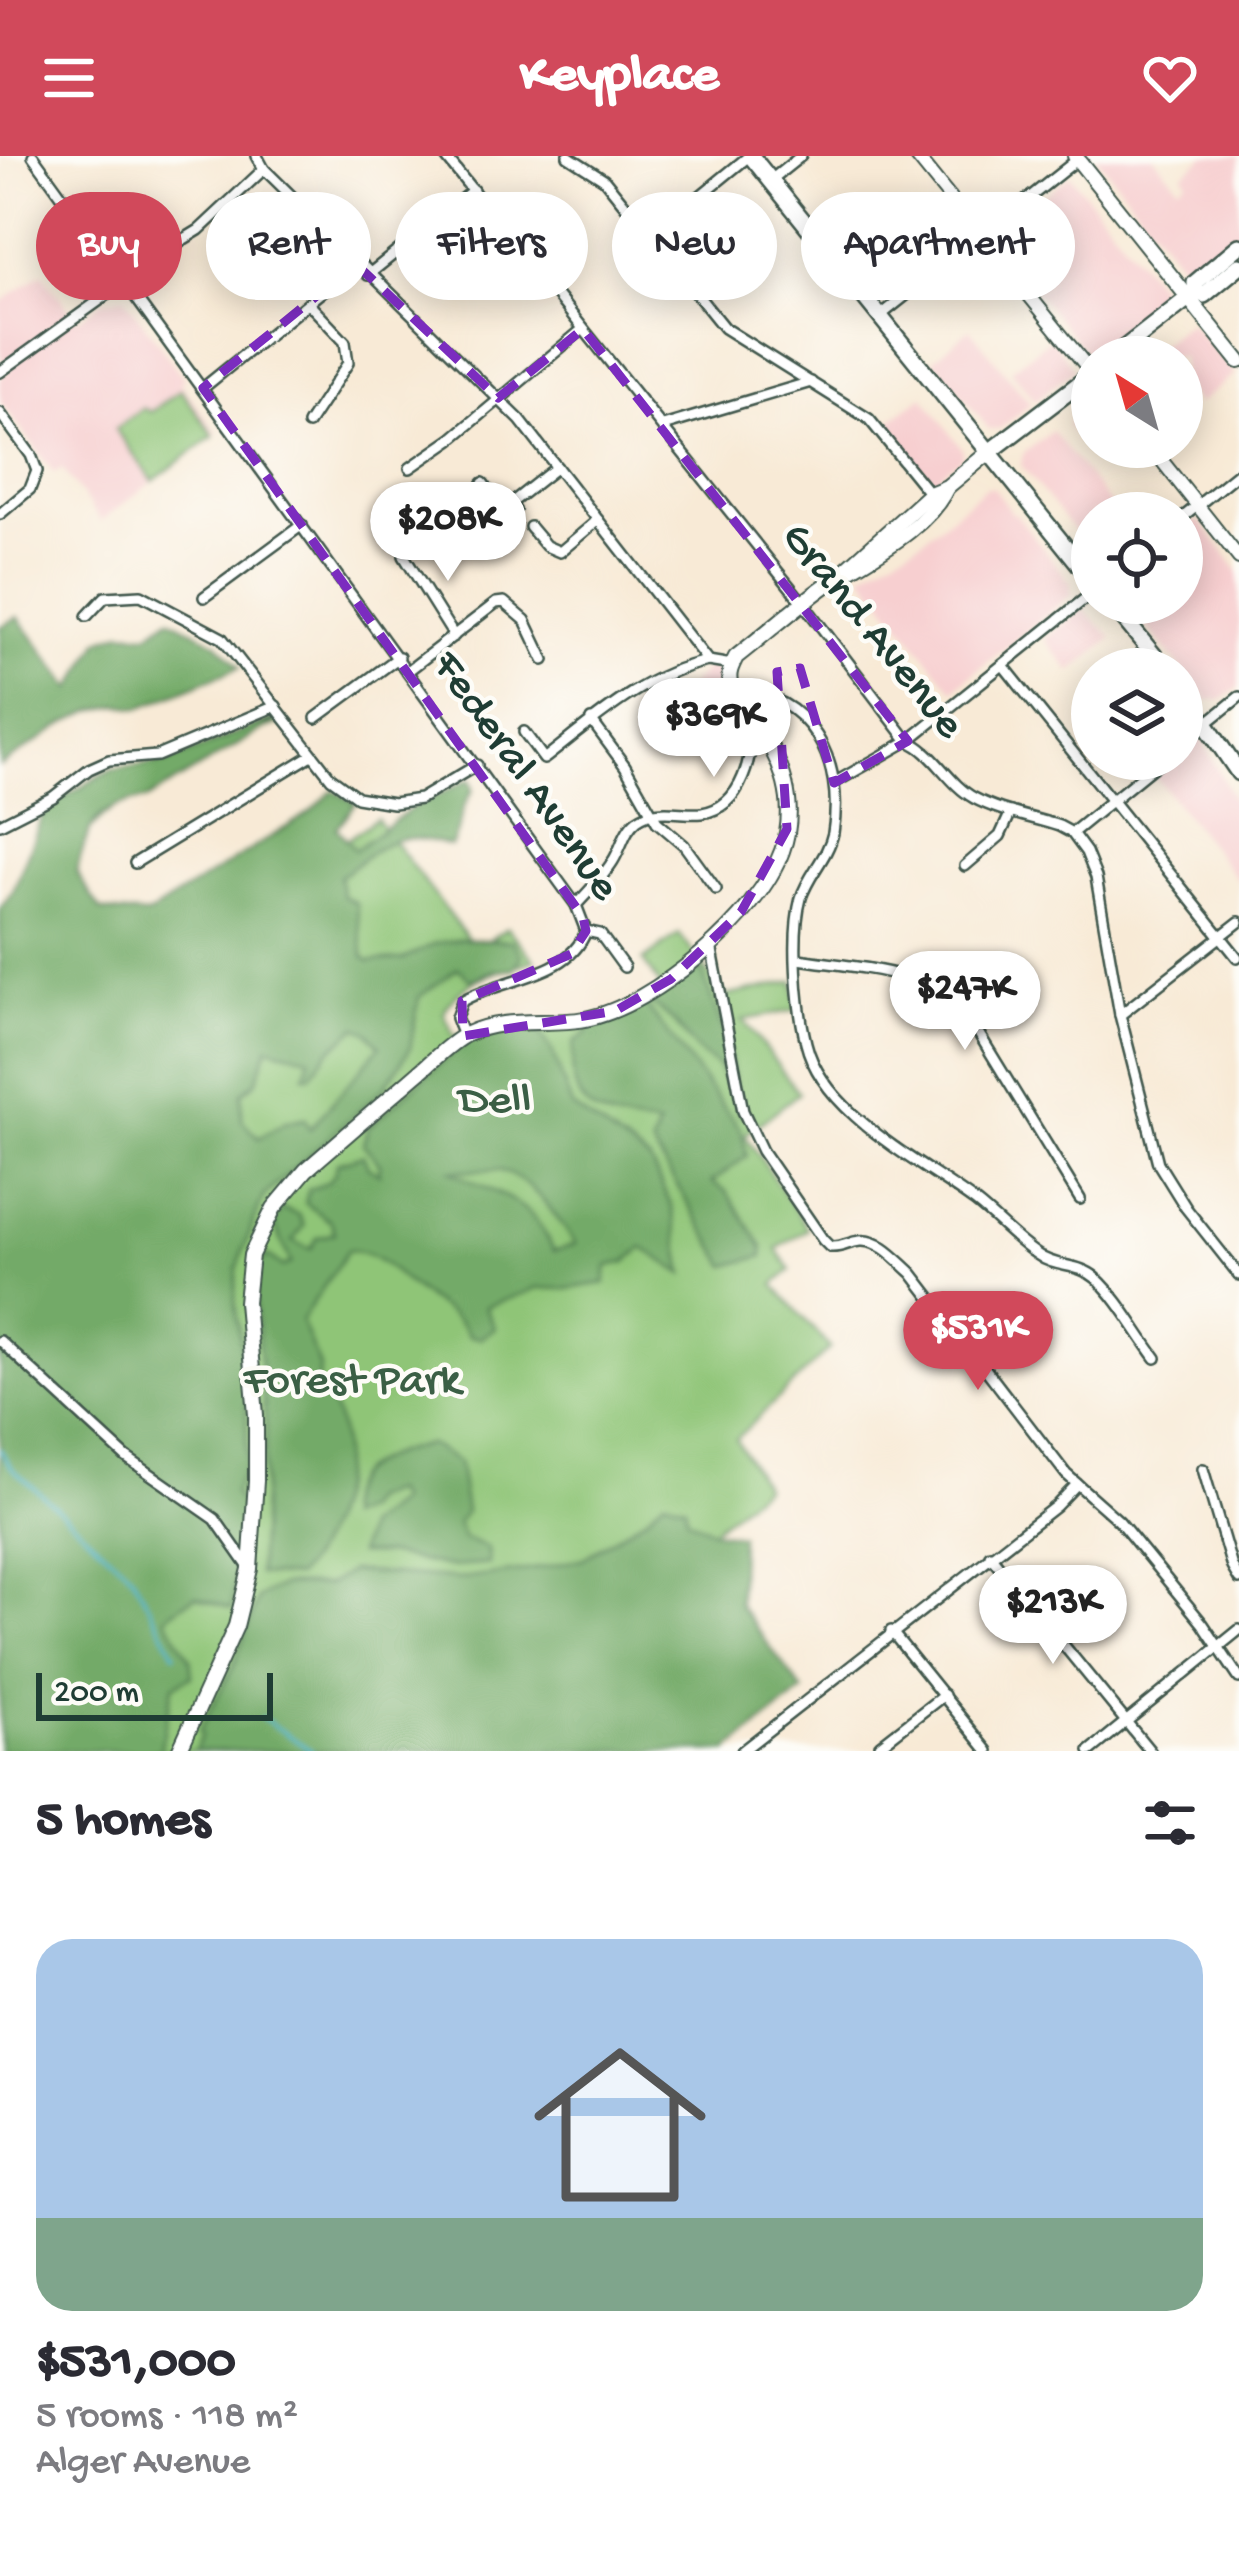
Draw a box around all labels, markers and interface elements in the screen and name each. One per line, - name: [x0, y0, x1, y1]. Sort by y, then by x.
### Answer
- icon: menu: [36, 45, 102, 111]
- icon: heart: [1137, 45, 1203, 111]
- text: Keyplace: [520, 46, 719, 110]
- chip: Buy: [36, 192, 182, 300]
- chip: Rent: [206, 192, 371, 300]
- chip: Filters: [395, 192, 588, 300]
- chip: New: [612, 192, 777, 300]
- chip: Apartment: [801, 192, 1075, 300]
- north arrow: [1071, 336, 1203, 468]
- map controls: [1071, 336, 1203, 780]
- pin: $208K: [364, 482, 532, 584]
- button: locate: [1071, 492, 1203, 624]
- text: $208K: [397, 498, 499, 544]
- street label: Grand Avenue: [768, 513, 975, 751]
- street label: Federal Avenue: [418, 641, 630, 913]
- button: layers: [1071, 648, 1203, 780]
- pin: $369K: [630, 678, 798, 780]
- text: $369K: [665, 694, 763, 740]
- pin: $247K: [881, 951, 1049, 1053]
- text: $247K: [917, 967, 1013, 1013]
- park label: Dell: [456, 1076, 531, 1129]
- pin: $531K: [894, 1291, 1062, 1393]
- text: $531K: [930, 1307, 1026, 1353]
- park label: Forest Park: [243, 1356, 464, 1409]
- pin: $213K: [969, 1565, 1137, 1667]
- text: $213K: [1006, 1581, 1100, 1627]
- scale bar: [36, 1667, 273, 1720]
- text: 200 m: [54, 1675, 139, 1713]
- icon: filters: [1137, 1790, 1203, 1856]
- text: 5 homes: [36, 1793, 210, 1853]
- icon: home: [512, 2017, 728, 2233]
- text: $531,000: [36, 2335, 236, 2395]
- text: 5 rooms · 118 m²: [36, 2395, 298, 2441]
- text: Alger Avenue: [36, 2441, 250, 2487]

